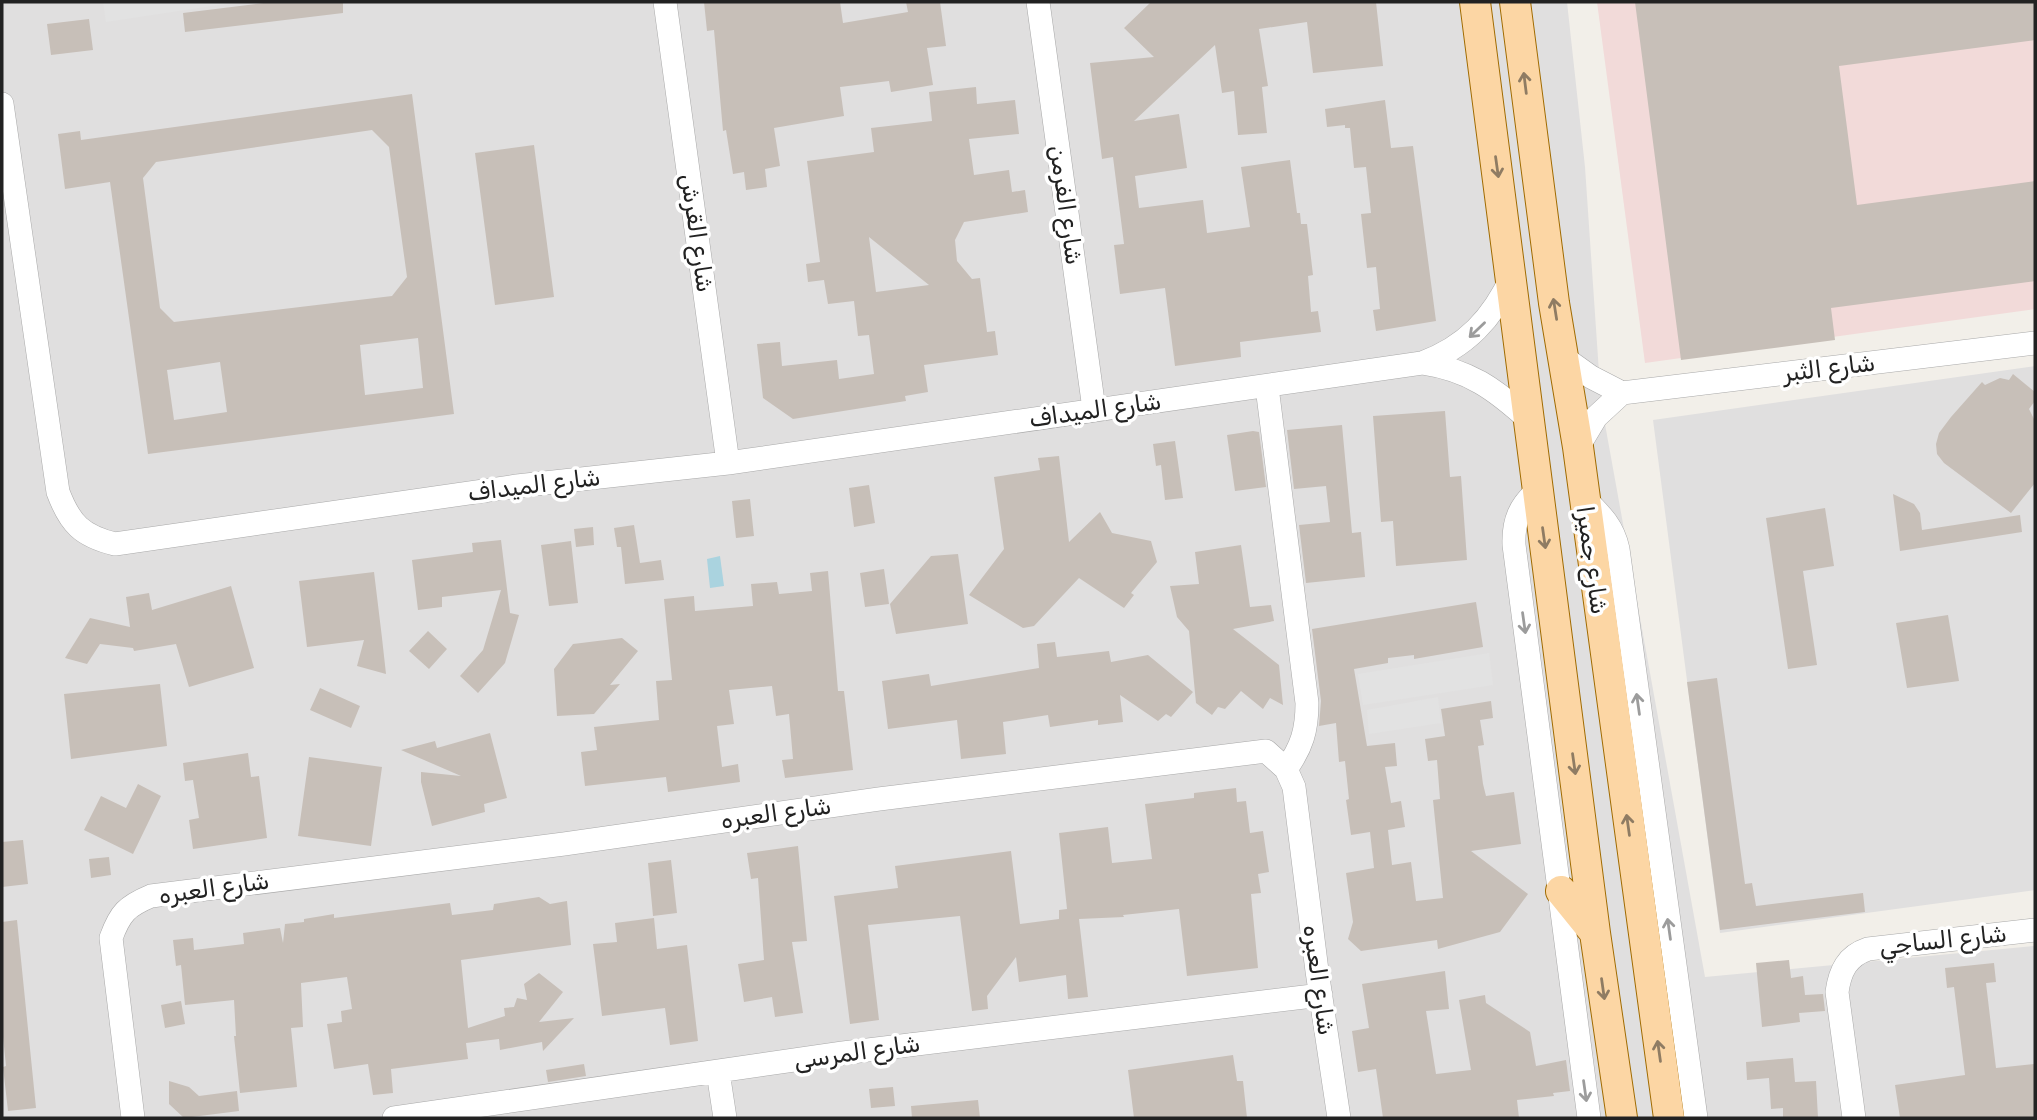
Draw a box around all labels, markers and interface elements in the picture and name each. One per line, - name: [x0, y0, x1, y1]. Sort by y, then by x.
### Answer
- one-way arrow: [1519, 73, 1532, 95]
- street label: شارع الفرمن: [1042, 144, 1088, 267]
- one-way arrow: [1491, 155, 1504, 177]
- street label: شارع القرش: [673, 172, 719, 294]
- one-way arrow: [1548, 298, 1561, 321]
- one-way arrow: [1469, 322, 1486, 339]
- street label: شارع الثبر: [1779, 348, 1877, 390]
- street label: شارع الميداف: [1027, 387, 1163, 435]
- street label: شارع الميداف: [466, 463, 602, 509]
- street label: شارع جميرا: [1569, 504, 1613, 616]
- one-way arrow: [1538, 526, 1551, 549]
- one-way arrow: [1518, 611, 1531, 634]
- one-way arrow: [1632, 693, 1645, 716]
- one-way arrow: [1568, 752, 1581, 774]
- street label: شارع العبره: [719, 791, 833, 837]
- one-way arrow: [1622, 814, 1635, 837]
- street label: شارع العبره: [157, 866, 271, 912]
- one-way arrow: [1662, 918, 1675, 941]
- street label: شارع الساجي: [1878, 919, 2009, 965]
- street label: شارع العبره: [1295, 923, 1341, 1037]
- one-way arrow: [1597, 977, 1610, 1000]
- street label: شارع المرسى: [792, 1029, 922, 1077]
- one-way arrow: [1653, 1040, 1666, 1063]
- one-way arrow: [1579, 1080, 1592, 1102]

